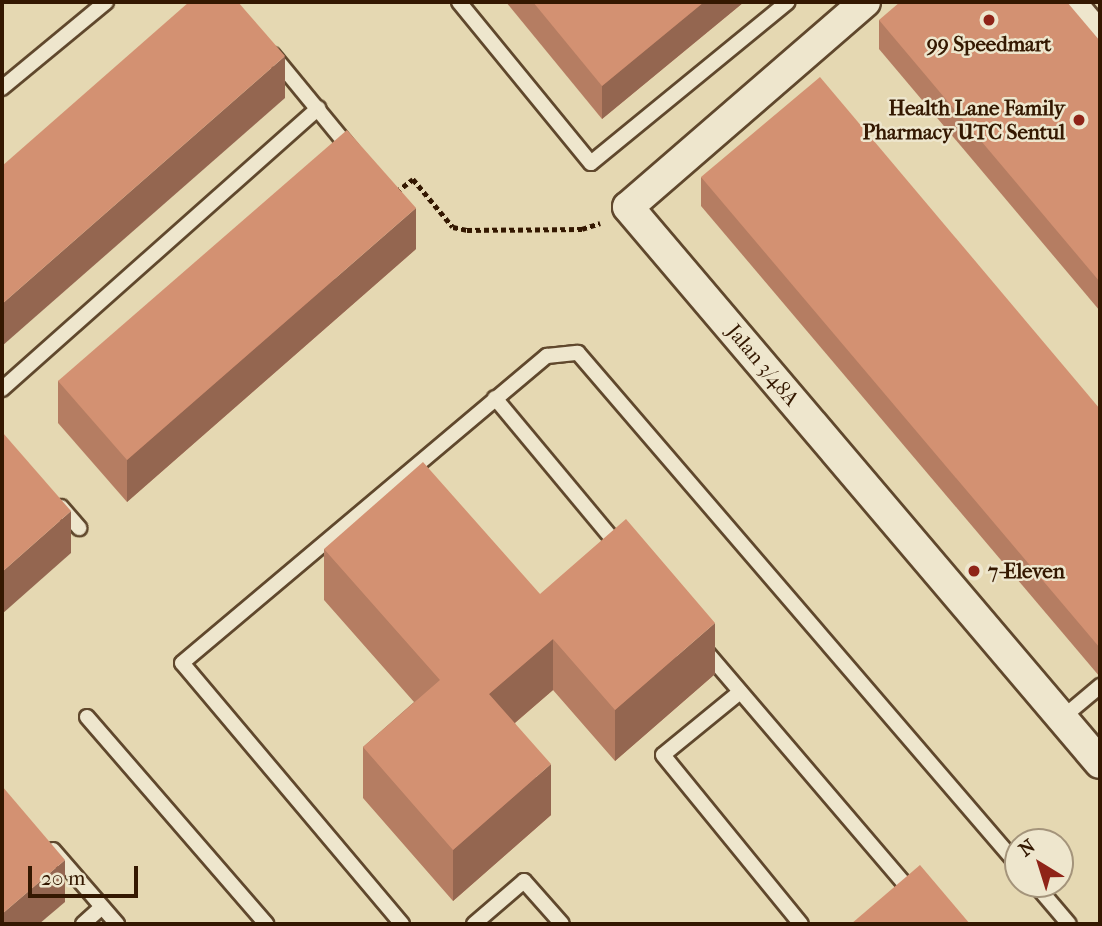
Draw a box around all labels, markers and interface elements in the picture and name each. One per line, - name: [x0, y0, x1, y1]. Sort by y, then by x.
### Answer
- marker: 99 Speedmart: [981, 12, 997, 28]
- place label: 99 Speedmart: [927, 31, 1051, 57]
- place label: Health Lane Family Pharmacy UTC Sentul: [862, 95, 1065, 145]
- marker: Health Lane Family Pharmacy UTC Sentul: [1071, 112, 1087, 128]
- street label: Jalan 3/48A: [721, 319, 805, 411]
- place label: 7-Eleven: [988, 558, 1065, 584]
- marker: 7-Eleven: [966, 563, 982, 579]
- north arrow: [1004, 828, 1074, 898]
- text: N: [1015, 835, 1040, 861]
- scale bar: [32, 852, 142, 896]
- text: 20 m: [41, 866, 85, 890]

